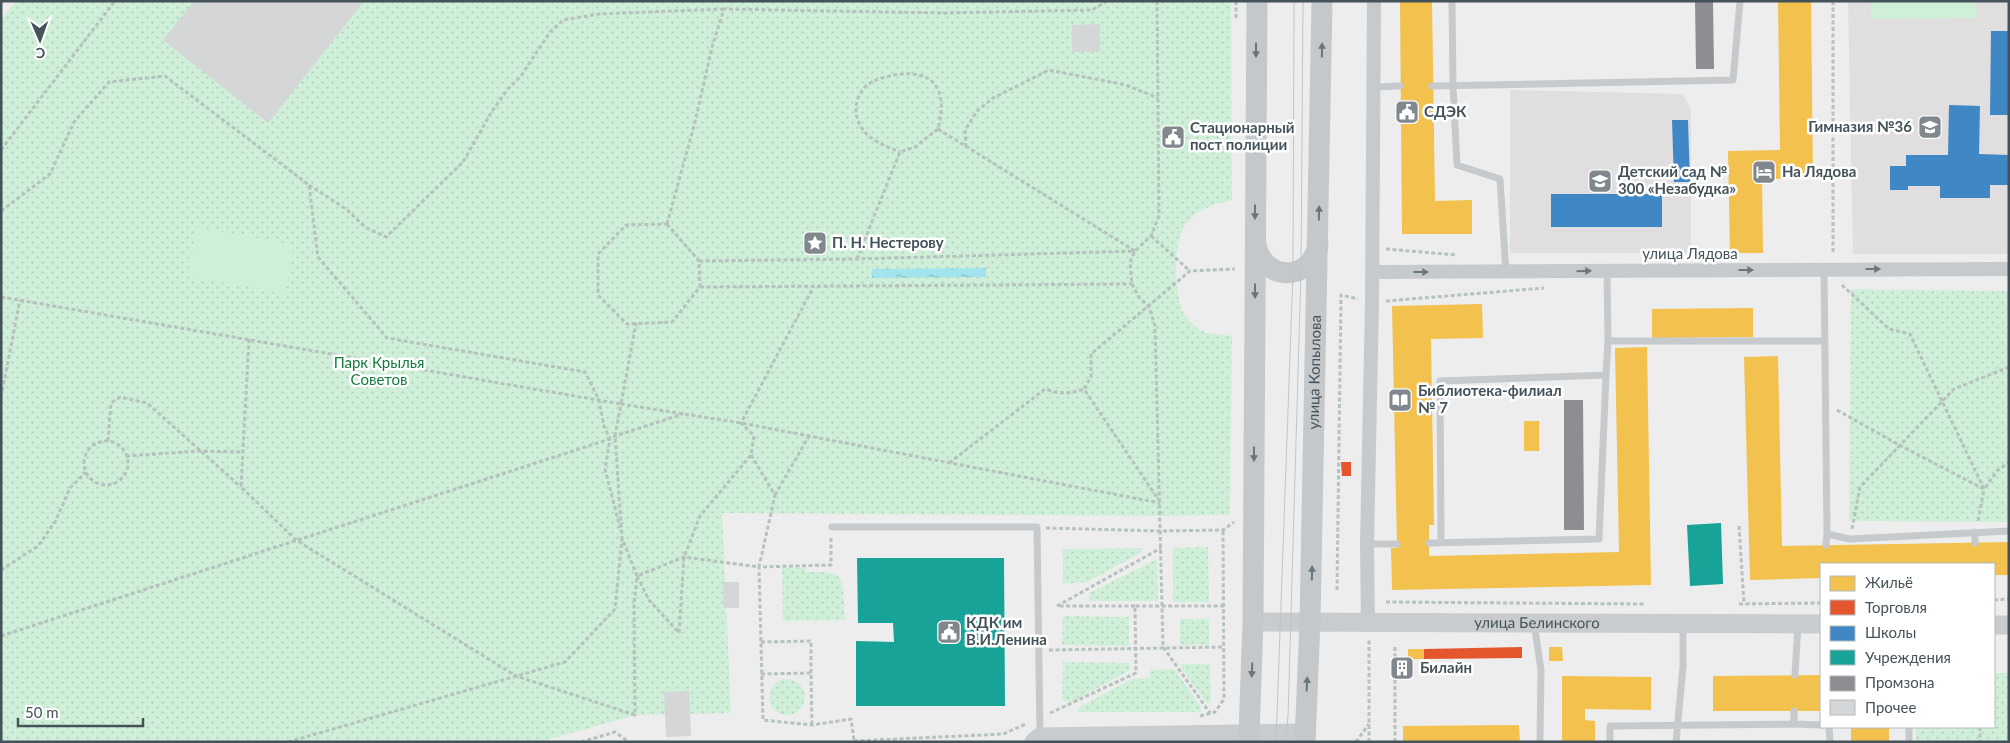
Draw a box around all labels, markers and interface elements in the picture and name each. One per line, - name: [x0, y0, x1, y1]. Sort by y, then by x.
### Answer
- north arrow: [15, 15, 65, 65]
- one-way arrow: [1252, 42, 1260, 58]
- one-way arrow: [1318, 42, 1326, 58]
- text: С: [35, 45, 45, 62]
- public building icon: СДЭК: [1394, 99, 1420, 125]
- place label: СДЭК: [1424, 102, 1467, 120]
- school or university icon: Гимназия №36: [1917, 114, 1943, 140]
- place label: Гимназия №36: [1808, 117, 1912, 135]
- place label: Стационарный пост полиции: [1190, 118, 1295, 153]
- public building icon: Стационарный пост полиции: [1160, 124, 1186, 150]
- hotel icon: На Лядова: [1751, 159, 1777, 185]
- place label: Детский сад № 300 «Незабудка»: [1618, 162, 1736, 197]
- place label: На Лядова: [1782, 162, 1856, 180]
- school or university icon: Детский сад № 300 «Незабудка»: [1587, 168, 1613, 194]
- one-way arrow: [1251, 205, 1259, 221]
- one-way arrow: [1316, 205, 1324, 221]
- place icon: П. Н. Нестерову: [802, 230, 828, 256]
- place label: П. Н. Нестерову: [832, 233, 944, 251]
- street label: улица Лядова: [1642, 244, 1738, 262]
- one-way arrow: [1865, 265, 1881, 273]
- one-way arrow: [1738, 266, 1754, 274]
- one-way arrow: [1576, 267, 1592, 275]
- one-way arrow: [1413, 268, 1429, 276]
- one-way arrow: [1251, 284, 1259, 300]
- street label: улица Копылова: [1304, 315, 1324, 429]
- park label: Парк Крылья Советов: [334, 353, 424, 388]
- place label: Библиотека-филиал № 7: [1418, 381, 1562, 416]
- library icon: Библиотека-филиал № 7: [1387, 387, 1413, 413]
- one-way arrow: [1250, 446, 1258, 462]
- legend: [1820, 563, 1995, 728]
- one-way arrow: [1308, 564, 1316, 580]
- text: Жильё: [1865, 573, 1913, 591]
- text: Торговля: [1865, 598, 1927, 616]
- place label: КДК им В.И.Ленина: [966, 613, 1047, 648]
- street label: улица Белинского: [1474, 613, 1600, 631]
- public building icon: КДК им В.И.Ленина: [936, 619, 962, 645]
- text: Школы: [1865, 623, 1916, 641]
- text: Учреждения: [1865, 648, 1951, 666]
- building icon: Билайн: [1389, 655, 1415, 681]
- place label: Билайн: [1420, 658, 1472, 676]
- one-way arrow: [1247, 663, 1255, 679]
- text: Промзона: [1865, 673, 1935, 691]
- one-way arrow: [1304, 676, 1312, 692]
- scale bar: [18, 696, 142, 728]
- text: Прочее: [1865, 698, 1916, 716]
- text: 50 m: [25, 703, 59, 721]

